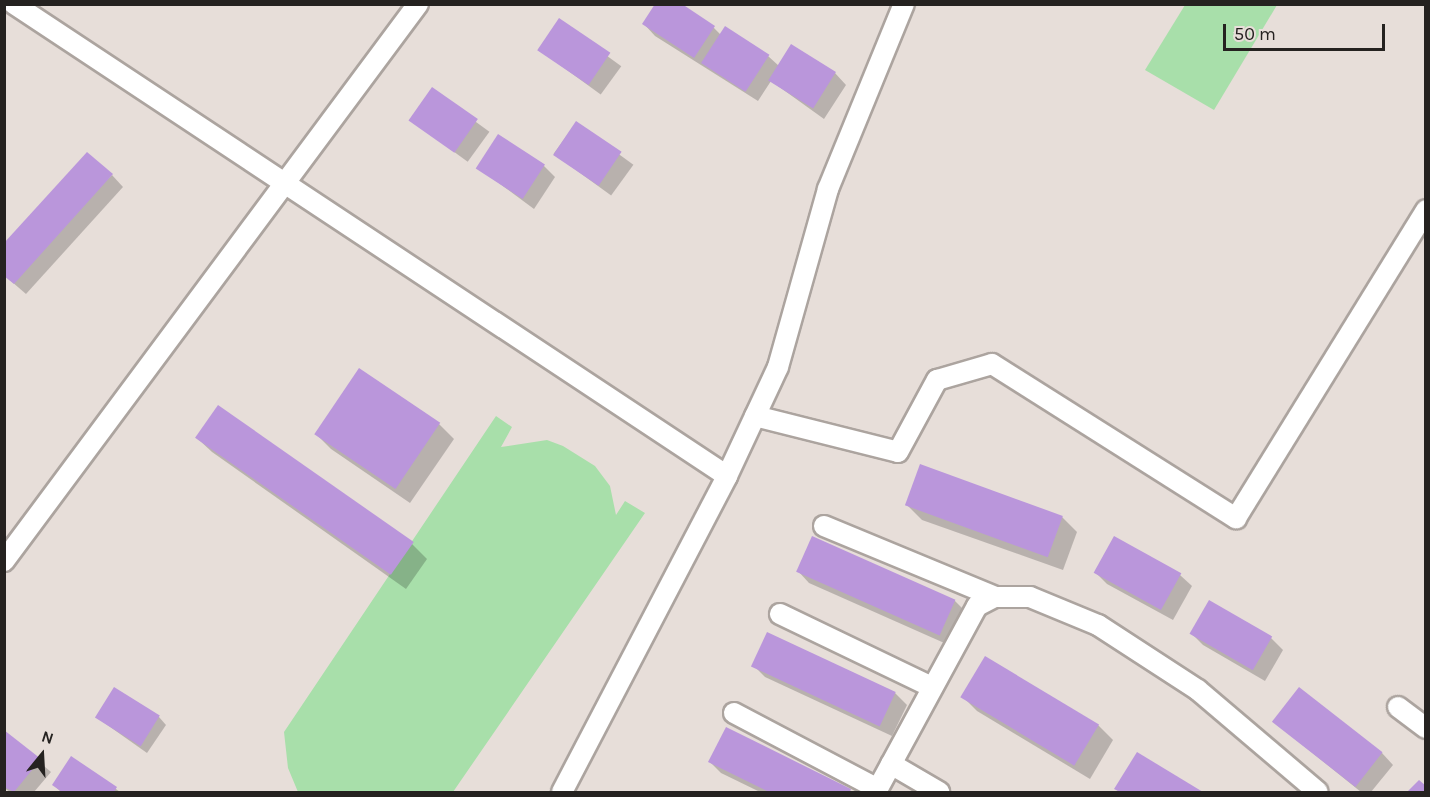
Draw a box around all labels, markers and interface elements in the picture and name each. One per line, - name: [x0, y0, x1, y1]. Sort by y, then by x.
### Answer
- scale bar: [1226, 12, 1388, 50]
- text: 50 m: [1234, 23, 1276, 45]
- north arrow: [12, 725, 72, 785]
- text: N: [39, 727, 56, 748]

